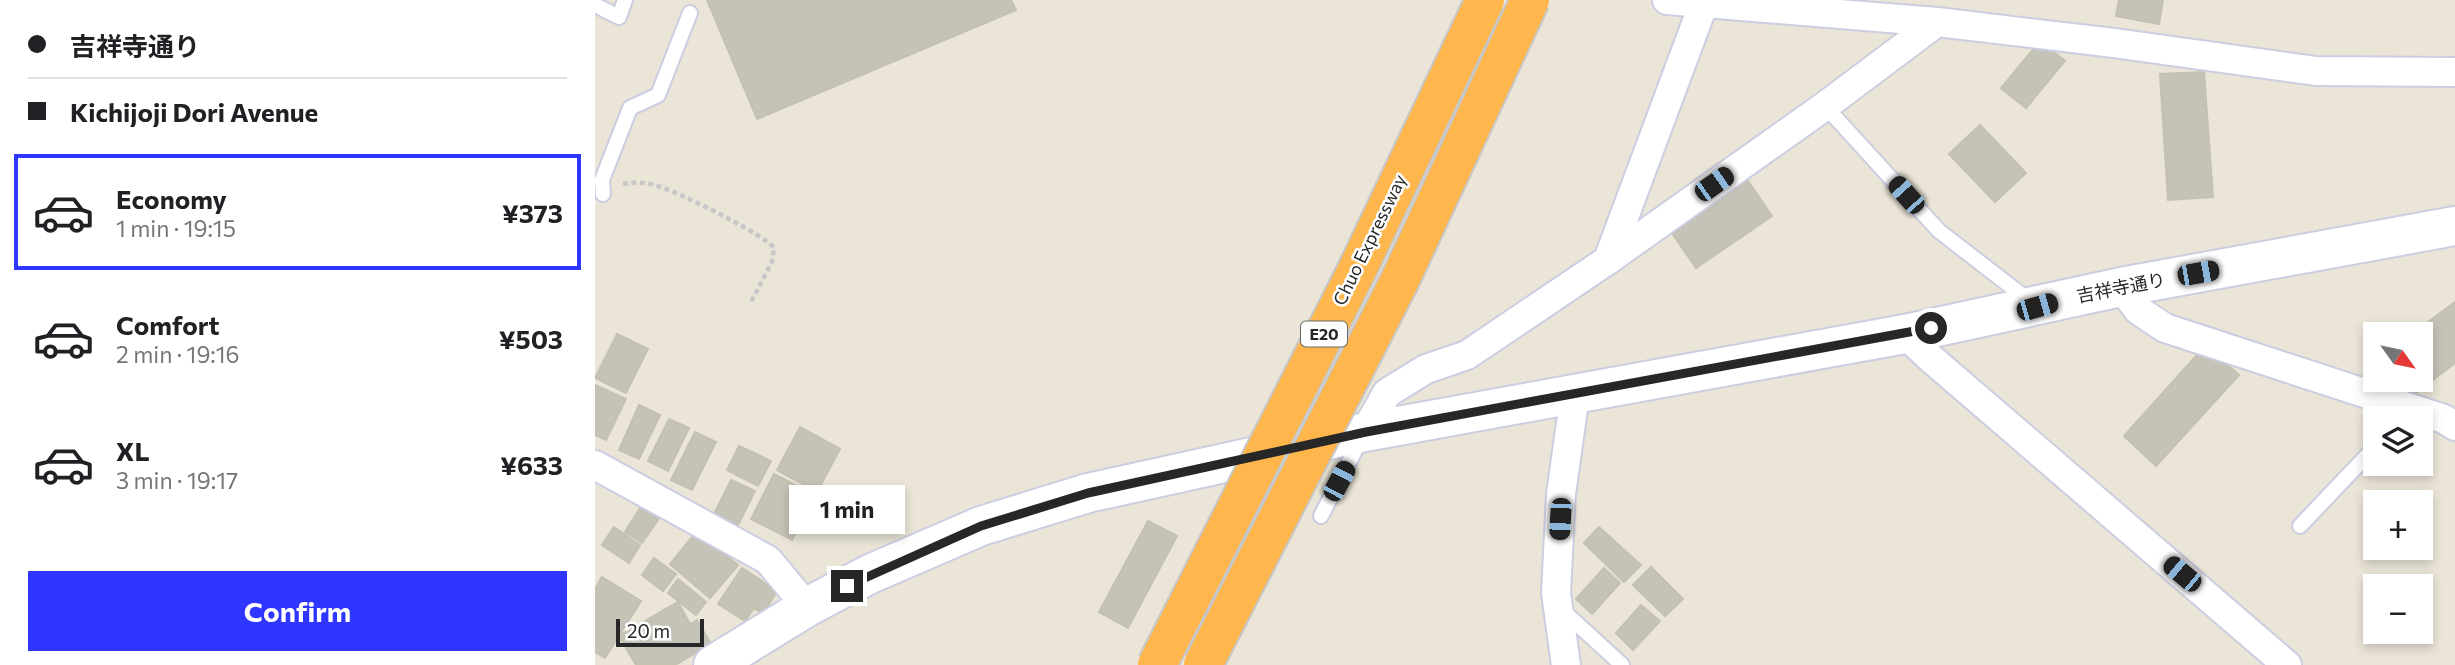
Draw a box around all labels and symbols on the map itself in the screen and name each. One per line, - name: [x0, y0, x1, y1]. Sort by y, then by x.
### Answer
- car: [1691, 163, 1738, 205]
- street label: Chuo Expressway: [1328, 170, 1410, 309]
- car: [1885, 172, 1928, 218]
- car: [2176, 259, 2221, 287]
- street label: 吉祥寺通り: [2075, 268, 2167, 306]
- car: [2014, 291, 2061, 323]
- route start: [1915, 312, 1947, 344]
- road number: E20: [1301, 322, 1347, 346]
- north arrow: [2363, 322, 2433, 392]
- car: [1320, 458, 1359, 504]
- callout: 1 min: [789, 484, 905, 534]
- car: [1549, 497, 1572, 541]
- car: [2160, 552, 2205, 596]
- route end: [831, 570, 863, 602]
- scale bar: [616, 616, 703, 648]

